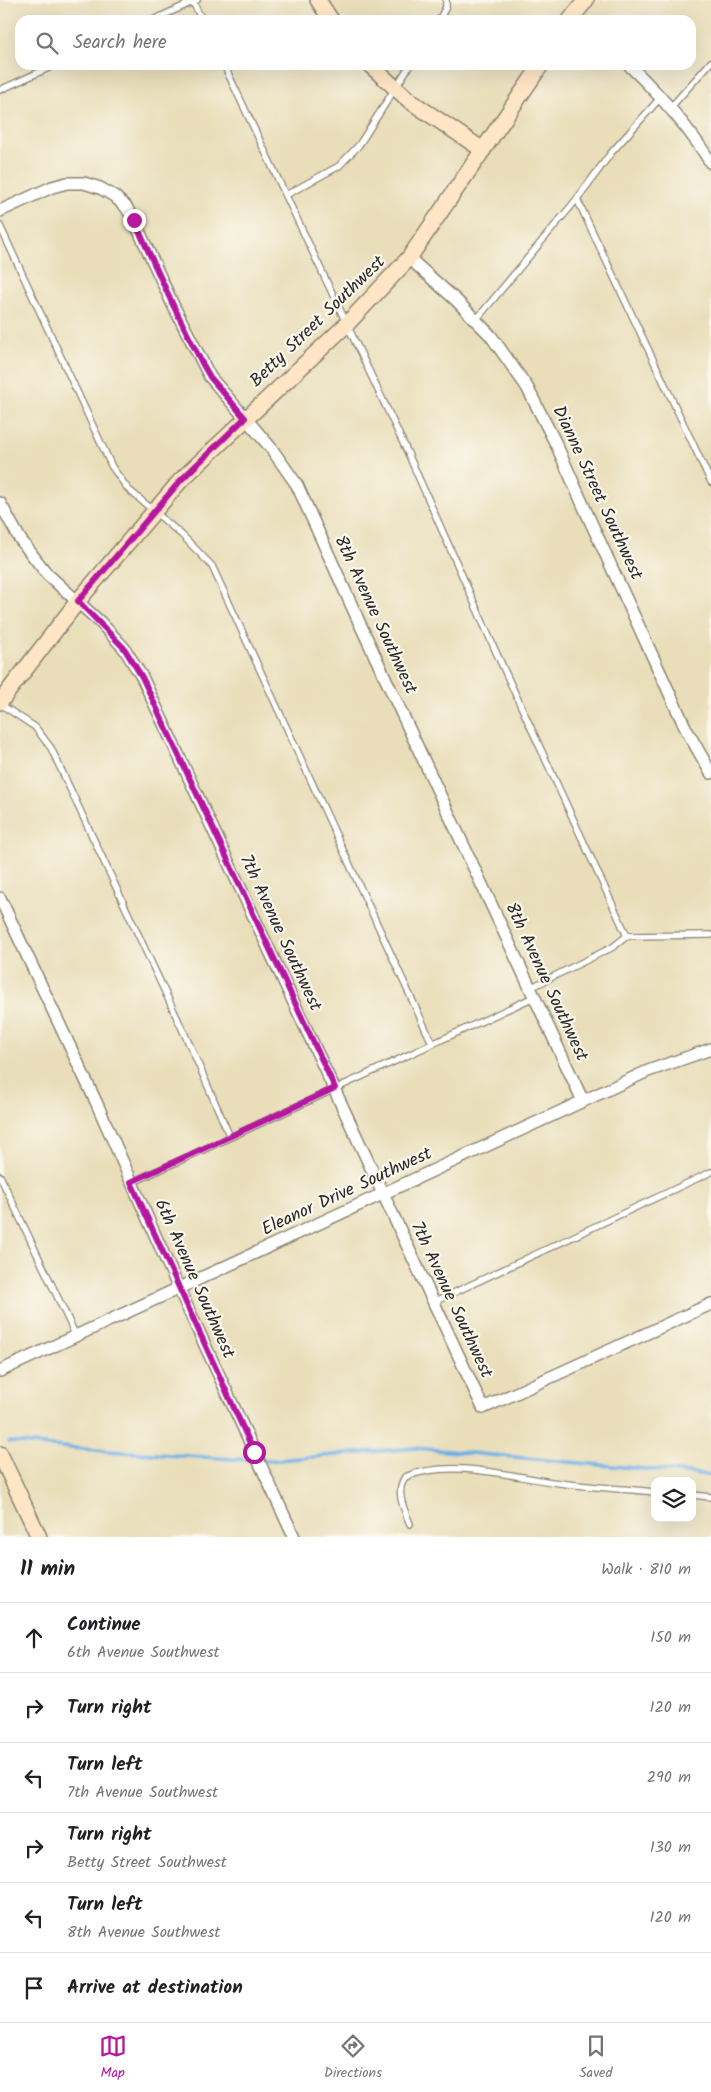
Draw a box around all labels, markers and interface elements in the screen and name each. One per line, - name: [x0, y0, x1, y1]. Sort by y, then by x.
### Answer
- search box: [15, 15, 696, 70]
- text: Search here: [73, 28, 167, 58]
- icon: search: [33, 29, 61, 57]
- route end: [123, 209, 146, 232]
- street label: Betty Street Southwest: [243, 248, 394, 395]
- street label: Dianne Street Southwest: [544, 401, 651, 586]
- street label: 8th Avenue Southwest: [325, 531, 425, 700]
- street label: 7th Avenue Southwest: [231, 850, 330, 1017]
- street label: 8th Avenue Southwest: [496, 898, 596, 1067]
- street label: Eleanor Drive Southwest: [257, 1139, 438, 1244]
- street label: 6th Avenue Southwest: [146, 1195, 243, 1364]
- street label: 7th Avenue Southwest: [402, 1217, 501, 1384]
- route start: [243, 1441, 266, 1464]
- map controls: [651, 1477, 696, 1522]
- button: layers: [651, 1477, 696, 1522]
- text: 11 min: [20, 1553, 75, 1586]
- text: Walk · 810 m: [601, 1557, 691, 1582]
- text: Continue: [67, 1610, 140, 1640]
- icon: ahead: [20, 1624, 48, 1652]
- text: 150 m: [650, 1625, 691, 1650]
- text: 6th Avenue Southwest: [67, 1640, 220, 1665]
- text: Turn right: [67, 1693, 152, 1723]
- icon: right: [20, 1694, 48, 1722]
- text: 120 m: [650, 1695, 691, 1720]
- text: Turn left: [67, 1750, 142, 1780]
- icon: left: [20, 1764, 48, 1792]
- text: 290 m: [647, 1765, 691, 1790]
- text: 7th Avenue Southwest: [67, 1780, 218, 1805]
- text: Turn right: [67, 1820, 152, 1850]
- icon: right: [20, 1834, 48, 1862]
- text: 130 m: [650, 1835, 691, 1860]
- text: Betty Street Southwest: [67, 1850, 227, 1875]
- text: Turn left: [67, 1890, 142, 1920]
- icon: left: [20, 1904, 48, 1932]
- text: 120 m: [650, 1905, 691, 1930]
- text: 8th Avenue Southwest: [67, 1920, 221, 1945]
- text: Arrive at destination: [67, 1973, 243, 2003]
- icon: arrive: [20, 1974, 48, 2002]
- tab: Map: [99, 2032, 127, 2084]
- tab: Directions: [324, 2032, 382, 2084]
- tab: Saved: [579, 2032, 612, 2084]

